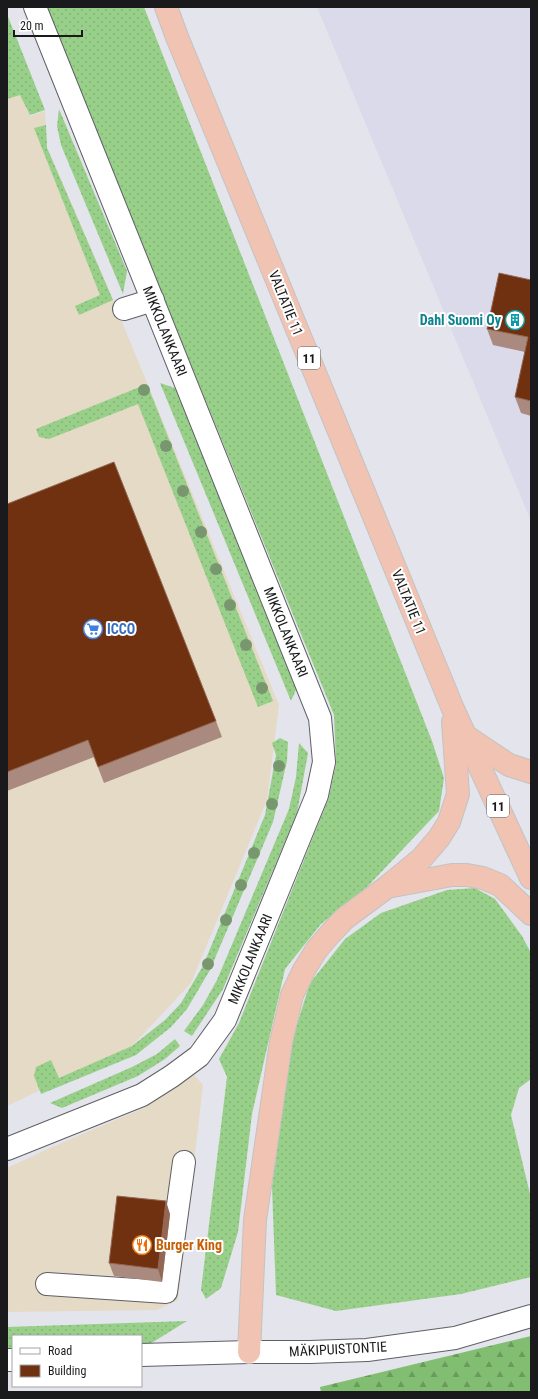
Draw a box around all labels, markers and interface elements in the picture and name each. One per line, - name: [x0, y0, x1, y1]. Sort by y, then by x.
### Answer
- scale bar: [14, 12, 82, 38]
- text: 20 m: [20, 19, 44, 33]
- street label: VALTATIE 11: [266, 268, 306, 338]
- street label: MIKKOLANKAARI: [140, 284, 190, 378]
- building icon: Dahl Suomi Oy: [504, 309, 526, 331]
- place label: Dahl Suomi Oy: [420, 312, 502, 328]
- road number: 11: [298, 347, 320, 369]
- street label: VALTATIE 11: [389, 567, 429, 637]
- street label: MIKKOLANKAARI: [261, 585, 311, 679]
- supermarket icon: ICCO: [82, 618, 104, 640]
- place label: ICCO: [107, 621, 135, 637]
- road number: 11: [487, 795, 509, 817]
- street label: MIKKOLANKAARI: [225, 912, 275, 1006]
- restaurant icon: Burger King: [131, 1234, 153, 1256]
- place label: Burger King: [156, 1237, 222, 1253]
- legend: [12, 1335, 142, 1387]
- street label: MÄKIPUISTONTIE: [289, 1338, 387, 1360]
- text: Road: [48, 1344, 72, 1358]
- text: Building: [48, 1364, 86, 1378]

